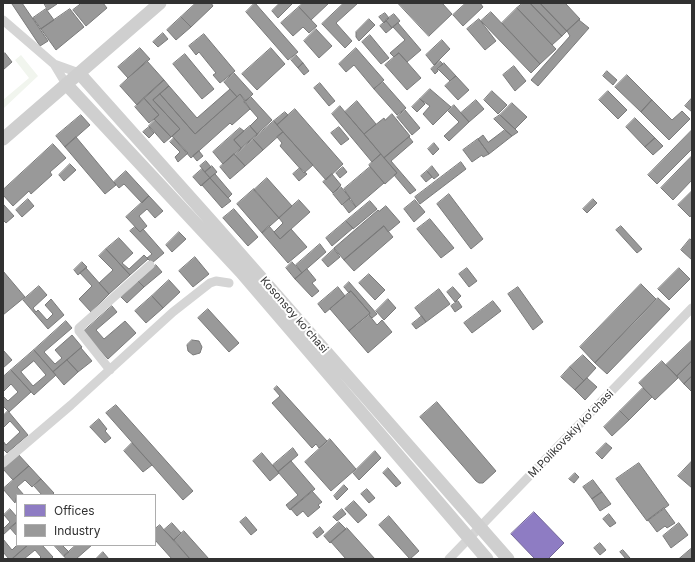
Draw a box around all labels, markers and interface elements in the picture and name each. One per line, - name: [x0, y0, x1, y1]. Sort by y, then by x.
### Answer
- street label: Kosonsoy koʻchasi: [257, 274, 331, 356]
- street label: M.Polikovskiy koʻchasi: [526, 387, 616, 481]
- legend: [16, 494, 156, 546]
- text: Offices: [54, 503, 95, 518]
- text: Industry: [54, 523, 100, 538]

